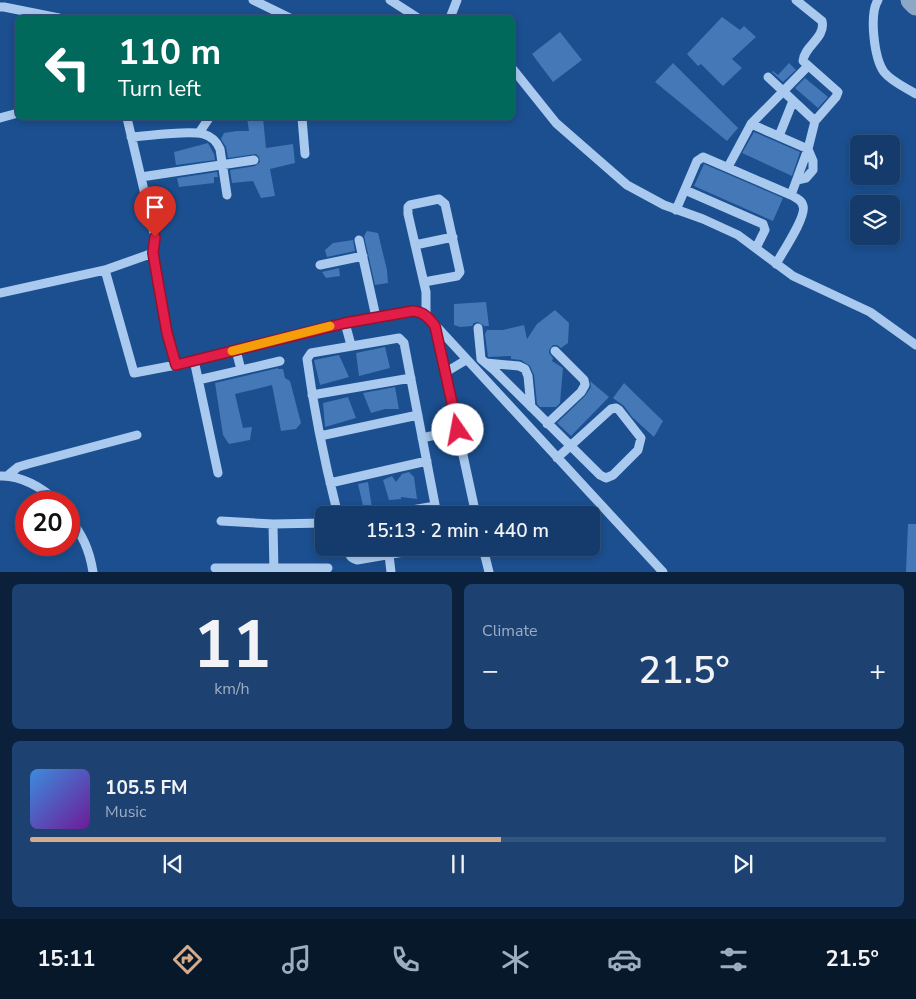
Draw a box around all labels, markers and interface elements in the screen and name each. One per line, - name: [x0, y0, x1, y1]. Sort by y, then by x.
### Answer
- text: 110 m: [118, 29, 221, 76]
- icon: left: [35, 35, 100, 100]
- text: Turn left: [118, 74, 201, 104]
- map controls: [850, 135, 900, 245]
- button: sound: [850, 135, 900, 185]
- pin: [134, 186, 176, 237]
- icon: arrive: [141, 193, 169, 221]
- button: layers: [850, 195, 900, 245]
- position arrow: [431, 403, 483, 455]
- speed limit sign: 20: [15, 491, 80, 556]
- text: 15:13 · 2 min · 440 m: [366, 518, 549, 544]
- text: 11: [193, 601, 271, 690]
- text: Climate: [482, 620, 537, 642]
- text: 21.5°: [638, 645, 730, 696]
- text: −: [482, 652, 499, 690]
- text: +: [869, 652, 886, 690]
- text: km/h: [214, 678, 250, 700]
- text: 105.5 FM: [105, 775, 188, 801]
- text: Music: [105, 801, 146, 823]
- icon: previous: [159, 850, 187, 878]
- icon: pause: [444, 850, 472, 878]
- icon: next: [729, 850, 757, 878]
- icon: directions: [170, 942, 205, 977]
- icon: music: [279, 942, 314, 977]
- icon: phone: [388, 942, 423, 977]
- icon: climate: [498, 942, 533, 977]
- icon: car: [607, 942, 642, 977]
- icon: filters: [716, 942, 751, 977]
- text: 15:11: [37, 944, 95, 974]
- text: 21.5°: [825, 944, 879, 974]

